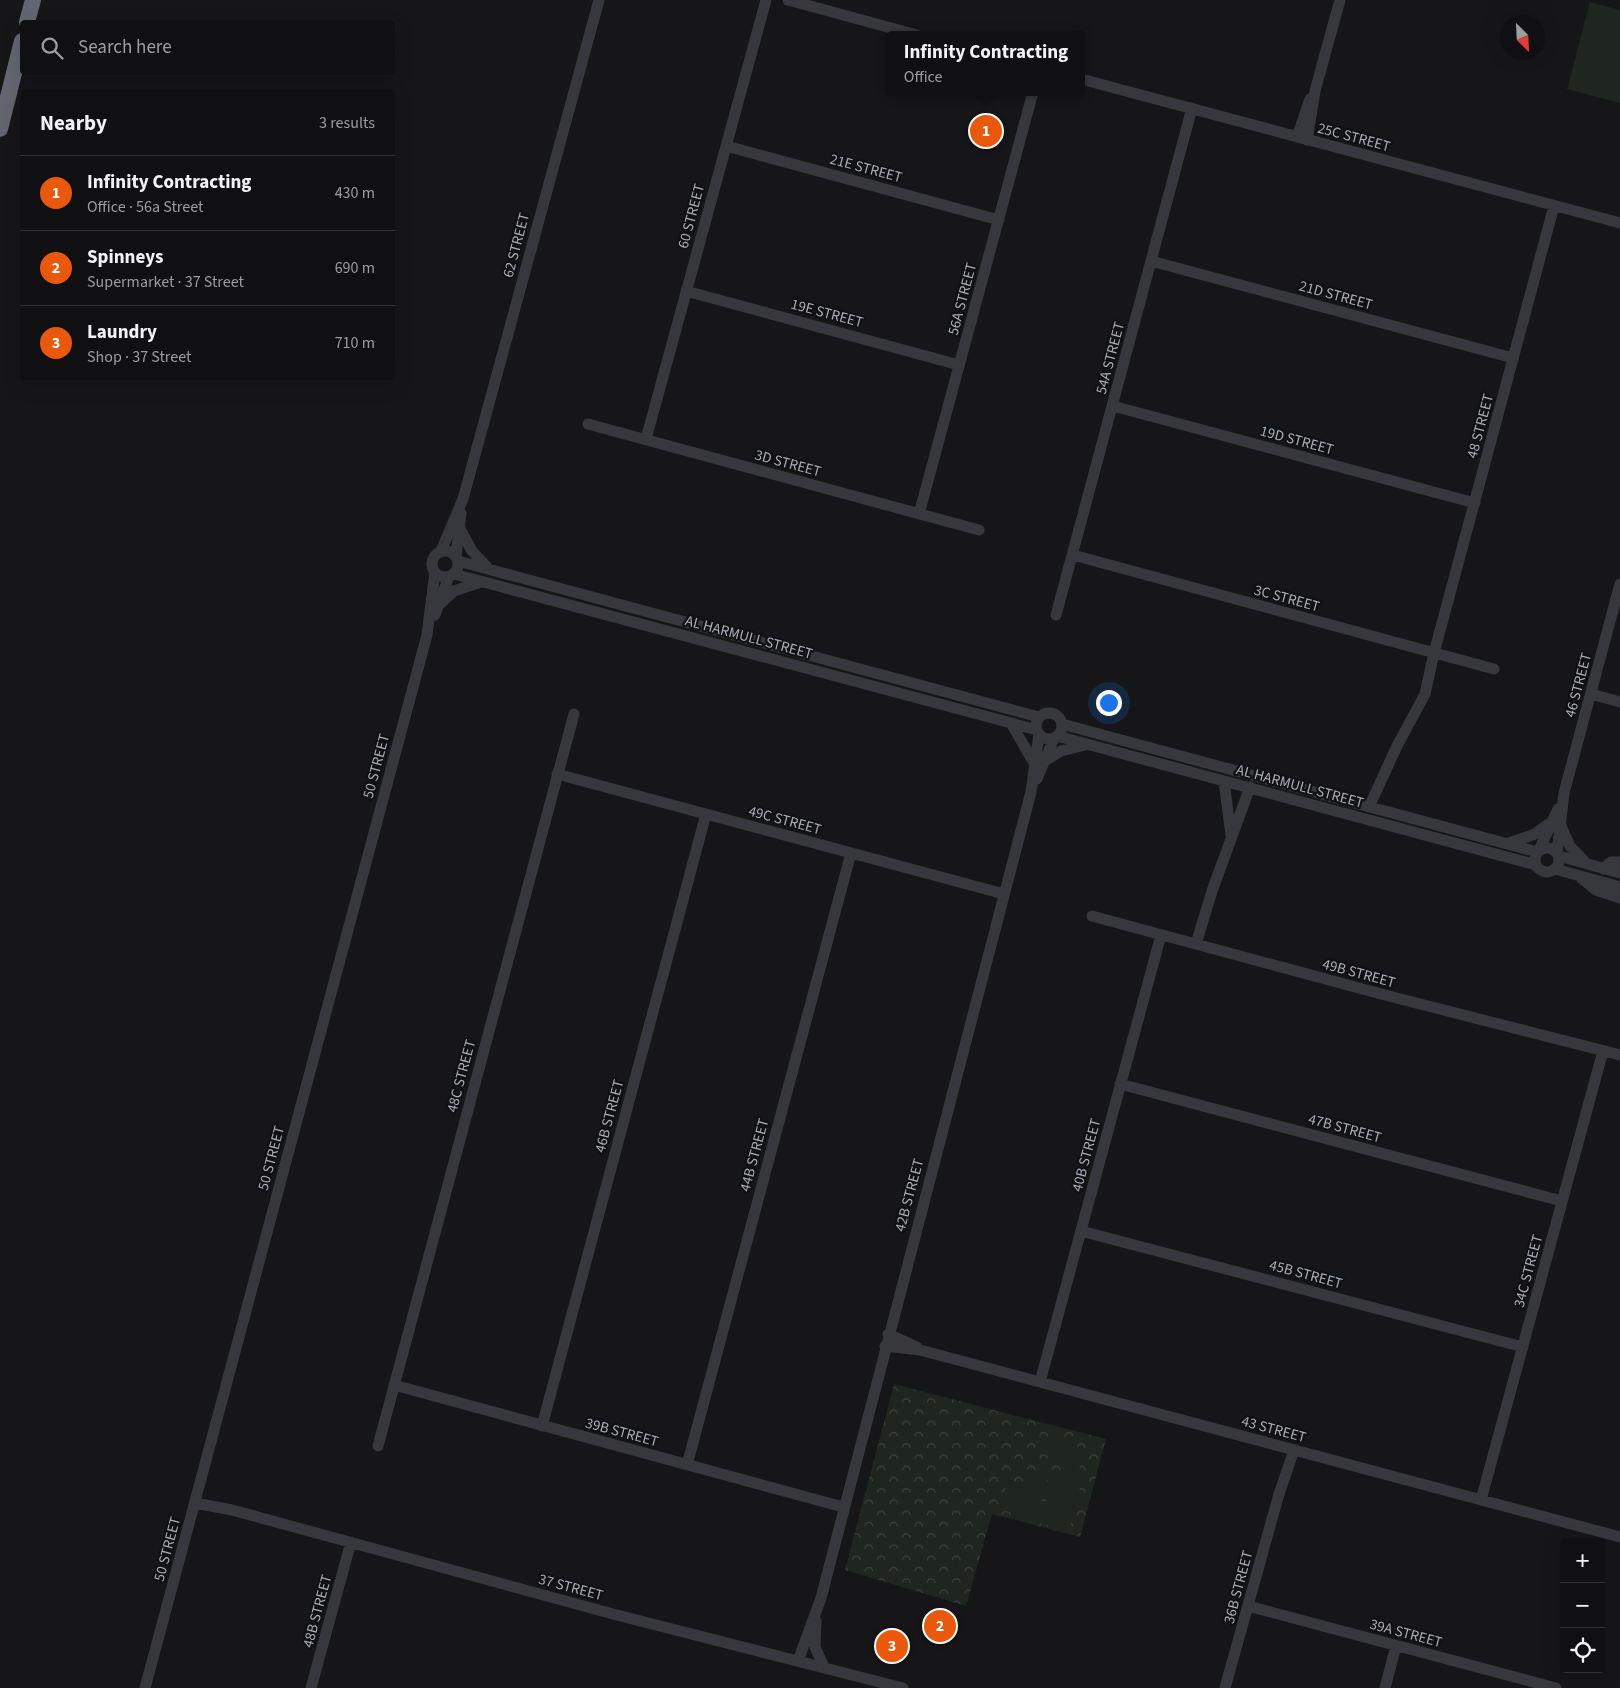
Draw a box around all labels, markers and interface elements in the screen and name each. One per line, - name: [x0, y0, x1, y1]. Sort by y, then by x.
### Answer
- north arrow: [1500, 15, 1545, 60]
- search box: [20, 20, 395, 75]
- popup: [887, 31, 1085, 96]
- icon: search: [38, 34, 66, 62]
- text: Search here: [78, 34, 172, 61]
- text: Infinity Contracting: [904, 39, 1068, 66]
- text: Office: [904, 66, 942, 88]
- text: Nearby: [40, 108, 107, 138]
- text: 3 results: [319, 112, 375, 134]
- pin: 1: [970, 112, 1002, 150]
- street label: 25C STREET: [1315, 118, 1393, 157]
- street label: 21E STREET: [827, 149, 904, 188]
- text: Infinity Contracting: [87, 169, 251, 196]
- text: 1: [52, 182, 60, 204]
- text: 430 m: [335, 182, 375, 204]
- street label: 60 STREET: [673, 182, 710, 251]
- text: Office · 56a Street: [87, 196, 203, 218]
- street label: 62 STREET: [498, 211, 535, 280]
- text: Spinneys: [87, 244, 163, 271]
- text: 2: [52, 257, 60, 279]
- text: 690 m: [335, 257, 375, 279]
- street label: 56A STREET: [943, 261, 982, 338]
- text: Supermarket · 37 Street: [87, 271, 244, 293]
- street label: 21D STREET: [1297, 276, 1375, 315]
- street label: 19E STREET: [788, 294, 865, 333]
- text: Laundry: [87, 319, 157, 346]
- street label: 54A STREET: [1091, 320, 1130, 397]
- text: 3: [52, 332, 60, 354]
- text: 710 m: [335, 332, 375, 354]
- text: Shop · 37 Street: [87, 346, 191, 368]
- street label: 48 STREET: [1462, 392, 1499, 461]
- street label: 19D STREET: [1258, 421, 1336, 460]
- street label: 3D STREET: [752, 445, 823, 482]
- street label: 3C STREET: [1252, 580, 1322, 617]
- street label: AL HARMULL STREET: [683, 610, 815, 665]
- street label: 46 STREET: [1560, 651, 1597, 720]
- your location: [1096, 690, 1122, 716]
- street label: 50 STREET: [358, 732, 395, 801]
- street label: AL HARMULL STREET: [1234, 759, 1366, 814]
- street label: 49C STREET: [746, 801, 824, 840]
- street label: 49B STREET: [1320, 954, 1398, 993]
- street label: 48C STREET: [442, 1037, 481, 1115]
- street label: 46B STREET: [590, 1077, 629, 1155]
- street label: 47B STREET: [1306, 1109, 1384, 1148]
- street label: 44B STREET: [735, 1116, 774, 1194]
- street label: 40B STREET: [1067, 1116, 1106, 1194]
- street label: 50 STREET: [253, 1124, 290, 1193]
- street label: 42B STREET: [890, 1156, 929, 1234]
- street label: 34C STREET: [1509, 1232, 1548, 1310]
- street label: 45B STREET: [1267, 1255, 1345, 1294]
- street label: 43 STREET: [1239, 1411, 1308, 1448]
- street label: 39B STREET: [583, 1413, 661, 1452]
- street label: 50 STREET: [149, 1515, 186, 1584]
- map controls: [1560, 1538, 1605, 1673]
- button: +: [1560, 1538, 1605, 1583]
- street label: 36B STREET: [1219, 1548, 1258, 1626]
- street label: 37 STREET: [536, 1569, 605, 1606]
- street label: 48B STREET: [298, 1572, 337, 1650]
- button: −: [1560, 1583, 1605, 1628]
- pin: 2: [924, 1607, 956, 1645]
- street label: 39A STREET: [1367, 1614, 1444, 1653]
- pin: 3: [876, 1627, 908, 1665]
- button: locate: [1560, 1628, 1605, 1673]

